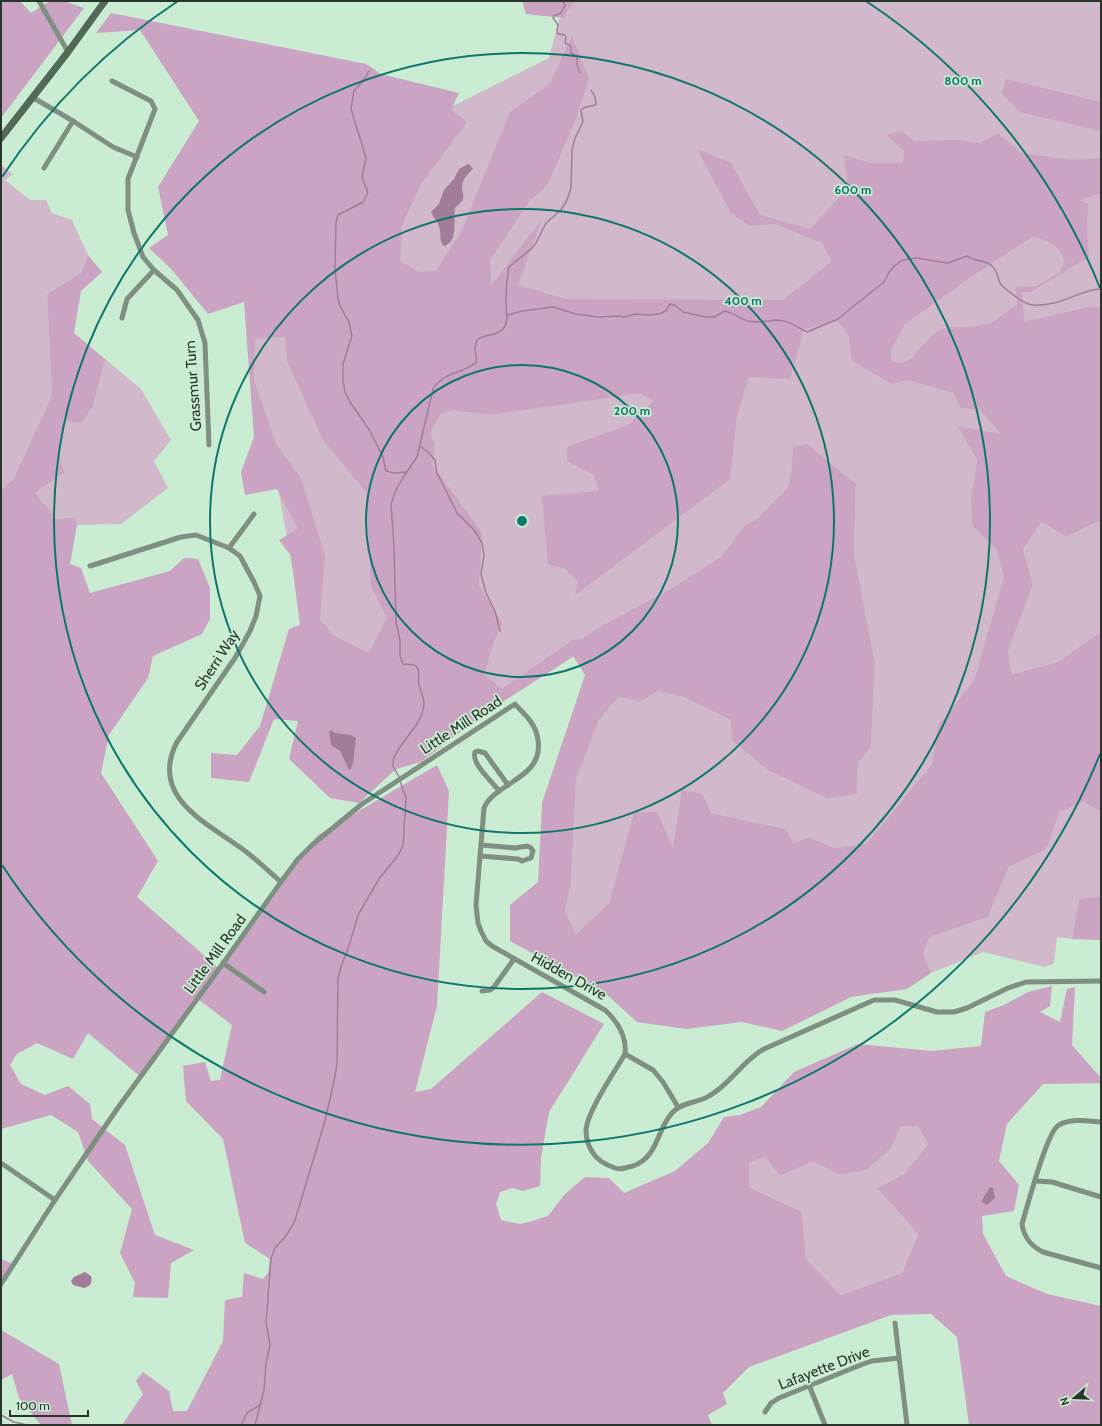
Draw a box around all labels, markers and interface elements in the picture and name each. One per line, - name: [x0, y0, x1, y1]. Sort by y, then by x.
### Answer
- text: 800 m: [944, 73, 982, 88]
- text: 600 m: [835, 182, 871, 197]
- text: 400 m: [724, 293, 762, 308]
- street label: Grassmur Turn: [181, 340, 205, 432]
- text: 200 m: [614, 403, 650, 418]
- centre of rings: [515, 514, 529, 528]
- street label: Sherri Way: [191, 626, 243, 694]
- street label: Little Mill Road: [417, 692, 505, 758]
- street label: Little Mill Road: [180, 911, 250, 997]
- street label: Hidden Drive: [528, 948, 610, 1004]
- street label: Lafayette Drive: [776, 1342, 872, 1394]
- north arrow: [1054, 1378, 1094, 1418]
- scale bar: [10, 1392, 88, 1418]
- text: N: [1057, 1395, 1072, 1407]
- text: 100 m: [16, 1398, 50, 1413]

